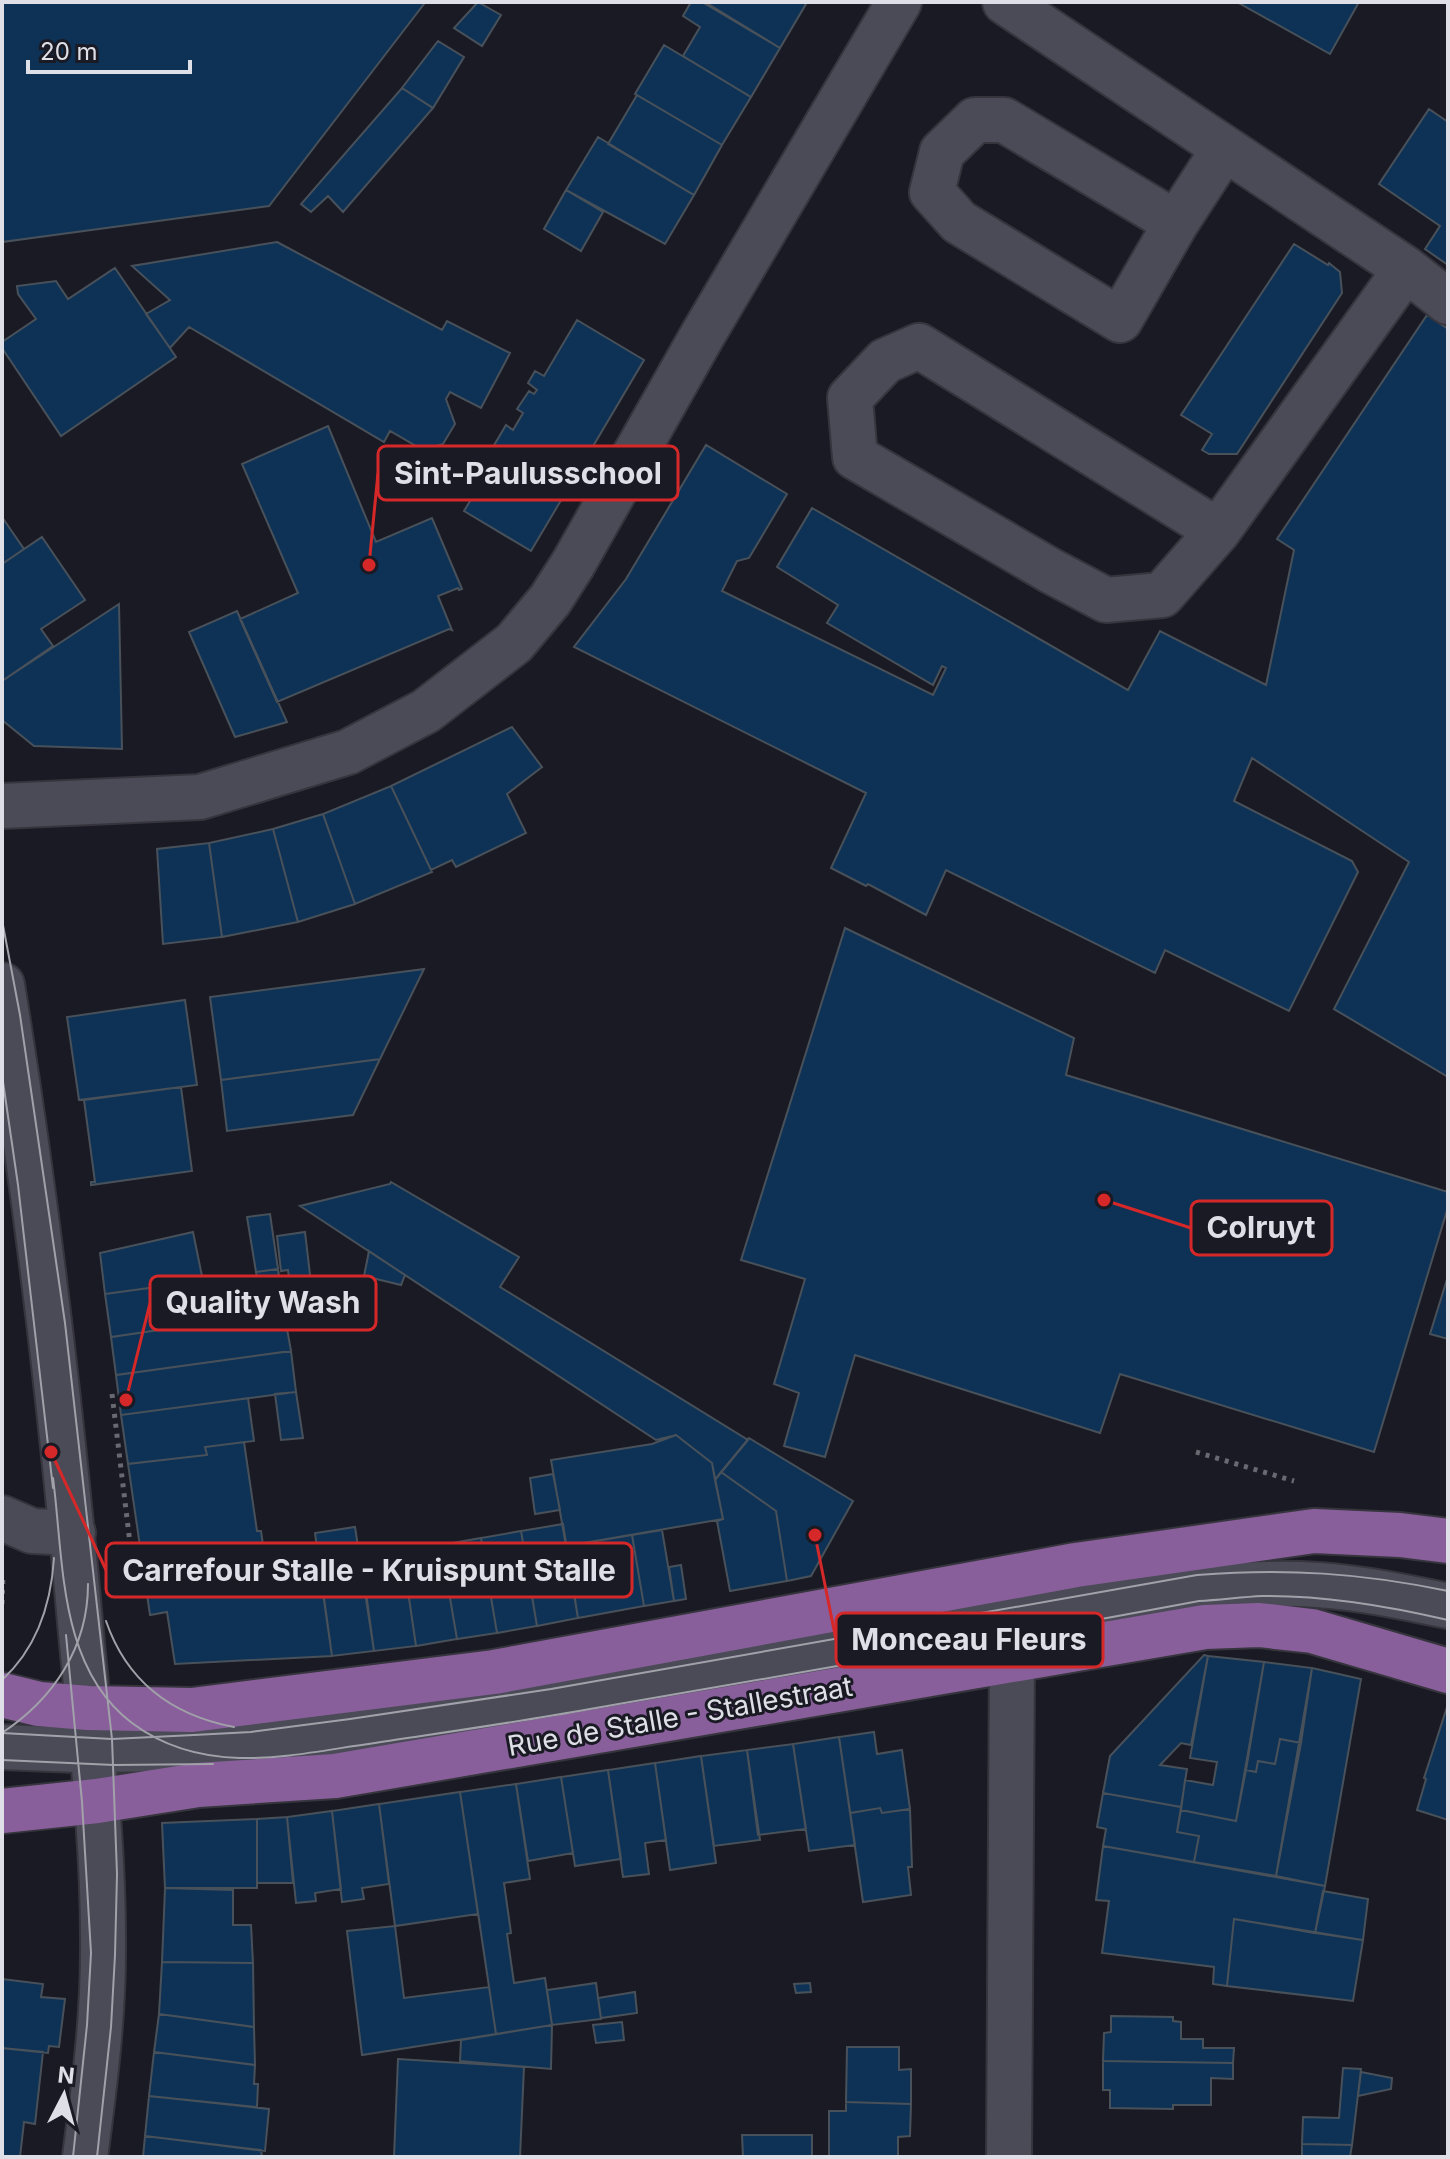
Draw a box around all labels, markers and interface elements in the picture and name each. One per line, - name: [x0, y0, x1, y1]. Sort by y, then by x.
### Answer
- scale bar: [28, 24, 190, 74]
- text: 20 m: [40, 37, 98, 66]
- callout: Sint-Paulusschool: [378, 446, 678, 500]
- text: Sint-Paulusschool: [394, 455, 662, 491]
- callout: Colruyt: [1191, 1201, 1332, 1255]
- text: Colruyt: [1206, 1209, 1316, 1245]
- callout: Quality Wash: [150, 1276, 376, 1330]
- text: Quality Wash: [166, 1284, 360, 1320]
- callout: Carrefour Stalle - Kruispunt Stalle: [106, 1543, 632, 1597]
- text: Carrefour Stalle - Kruispunt Stalle: [122, 1552, 616, 1588]
- callout: Monceau Fleurs: [836, 1613, 1103, 1667]
- text: Monceau Fleurs: [851, 1621, 1087, 1657]
- street label: Rue de Stalle - Stallestraat: [505, 1669, 855, 1763]
- north arrow: [24, 2055, 104, 2135]
- text: N: [56, 2061, 76, 2089]

